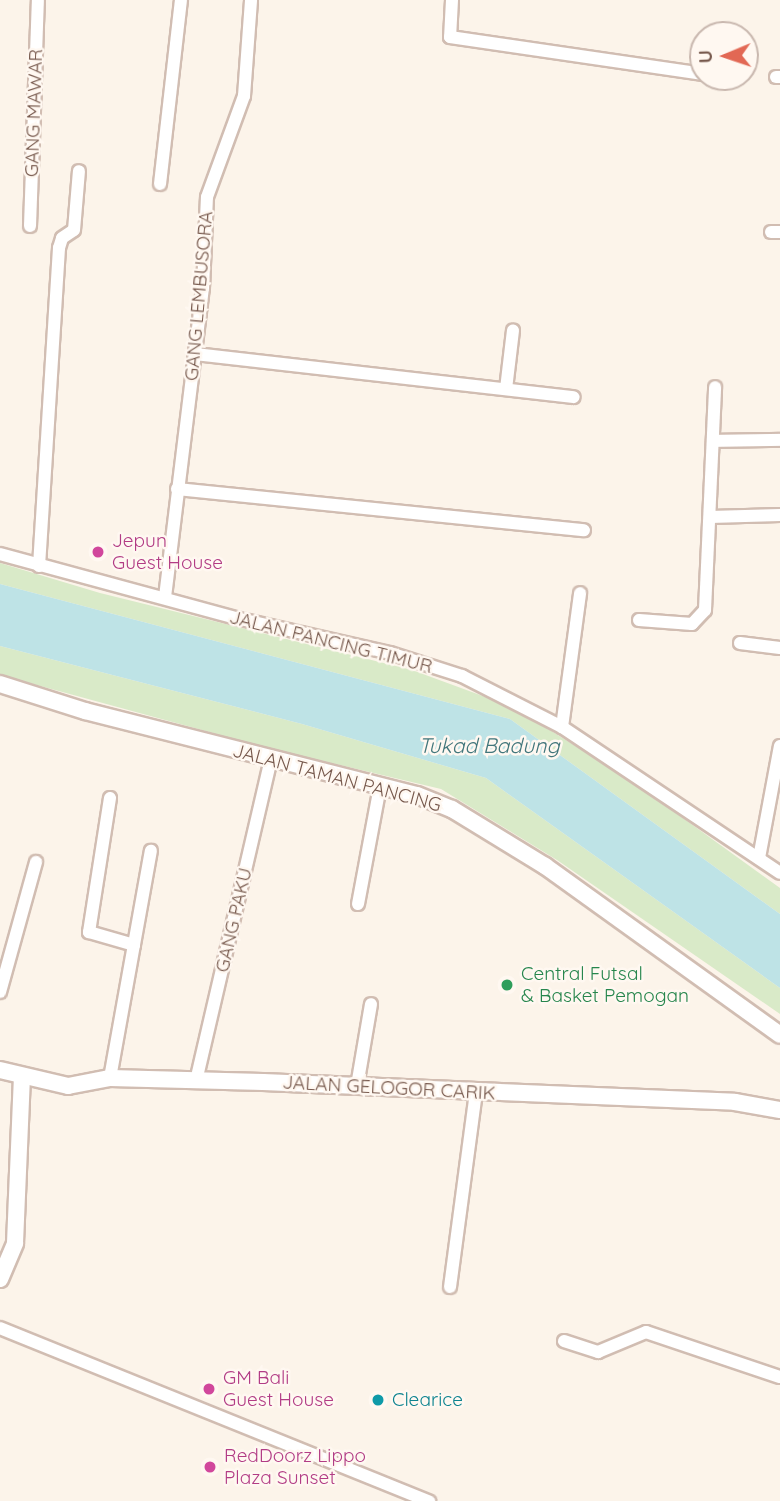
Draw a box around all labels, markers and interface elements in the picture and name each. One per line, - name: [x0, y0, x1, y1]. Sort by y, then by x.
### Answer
- north arrow: [689, 21, 759, 91]
- street label: GANG MAWAR: [20, 49, 48, 177]
- text: U: [693, 50, 717, 64]
- street label: GANG LEMBUSORA: [180, 210, 218, 382]
- place label: Jepun Guest House: [112, 530, 223, 574]
- marker: Jepun Guest House: [90, 544, 106, 560]
- street label: JALAN PANCING TIMUR: [227, 606, 435, 678]
- water label: Tukad Badung: [418, 732, 560, 758]
- street label: JALAN TAMAN PANCING: [230, 739, 444, 817]
- street label: GANG PAKU: [211, 865, 257, 975]
- place label: Central Futsal & Basket Pemogan: [521, 963, 689, 1007]
- marker: Central Futsal & Basket Pemogan: [499, 977, 515, 993]
- street label: JALAN GELOGOR CARIK: [282, 1071, 496, 1105]
- place label: GM Bali Guest House: [223, 1367, 334, 1411]
- marker: GM Bali Guest House: [201, 1381, 217, 1397]
- place label: Clearice: [392, 1389, 463, 1411]
- marker: Clearice: [370, 1392, 386, 1408]
- place label: RedDoorz Lippo Plaza Sunset: [224, 1445, 366, 1489]
- marker: RedDoorz Lippo Plaza Sunset: [202, 1459, 218, 1475]

